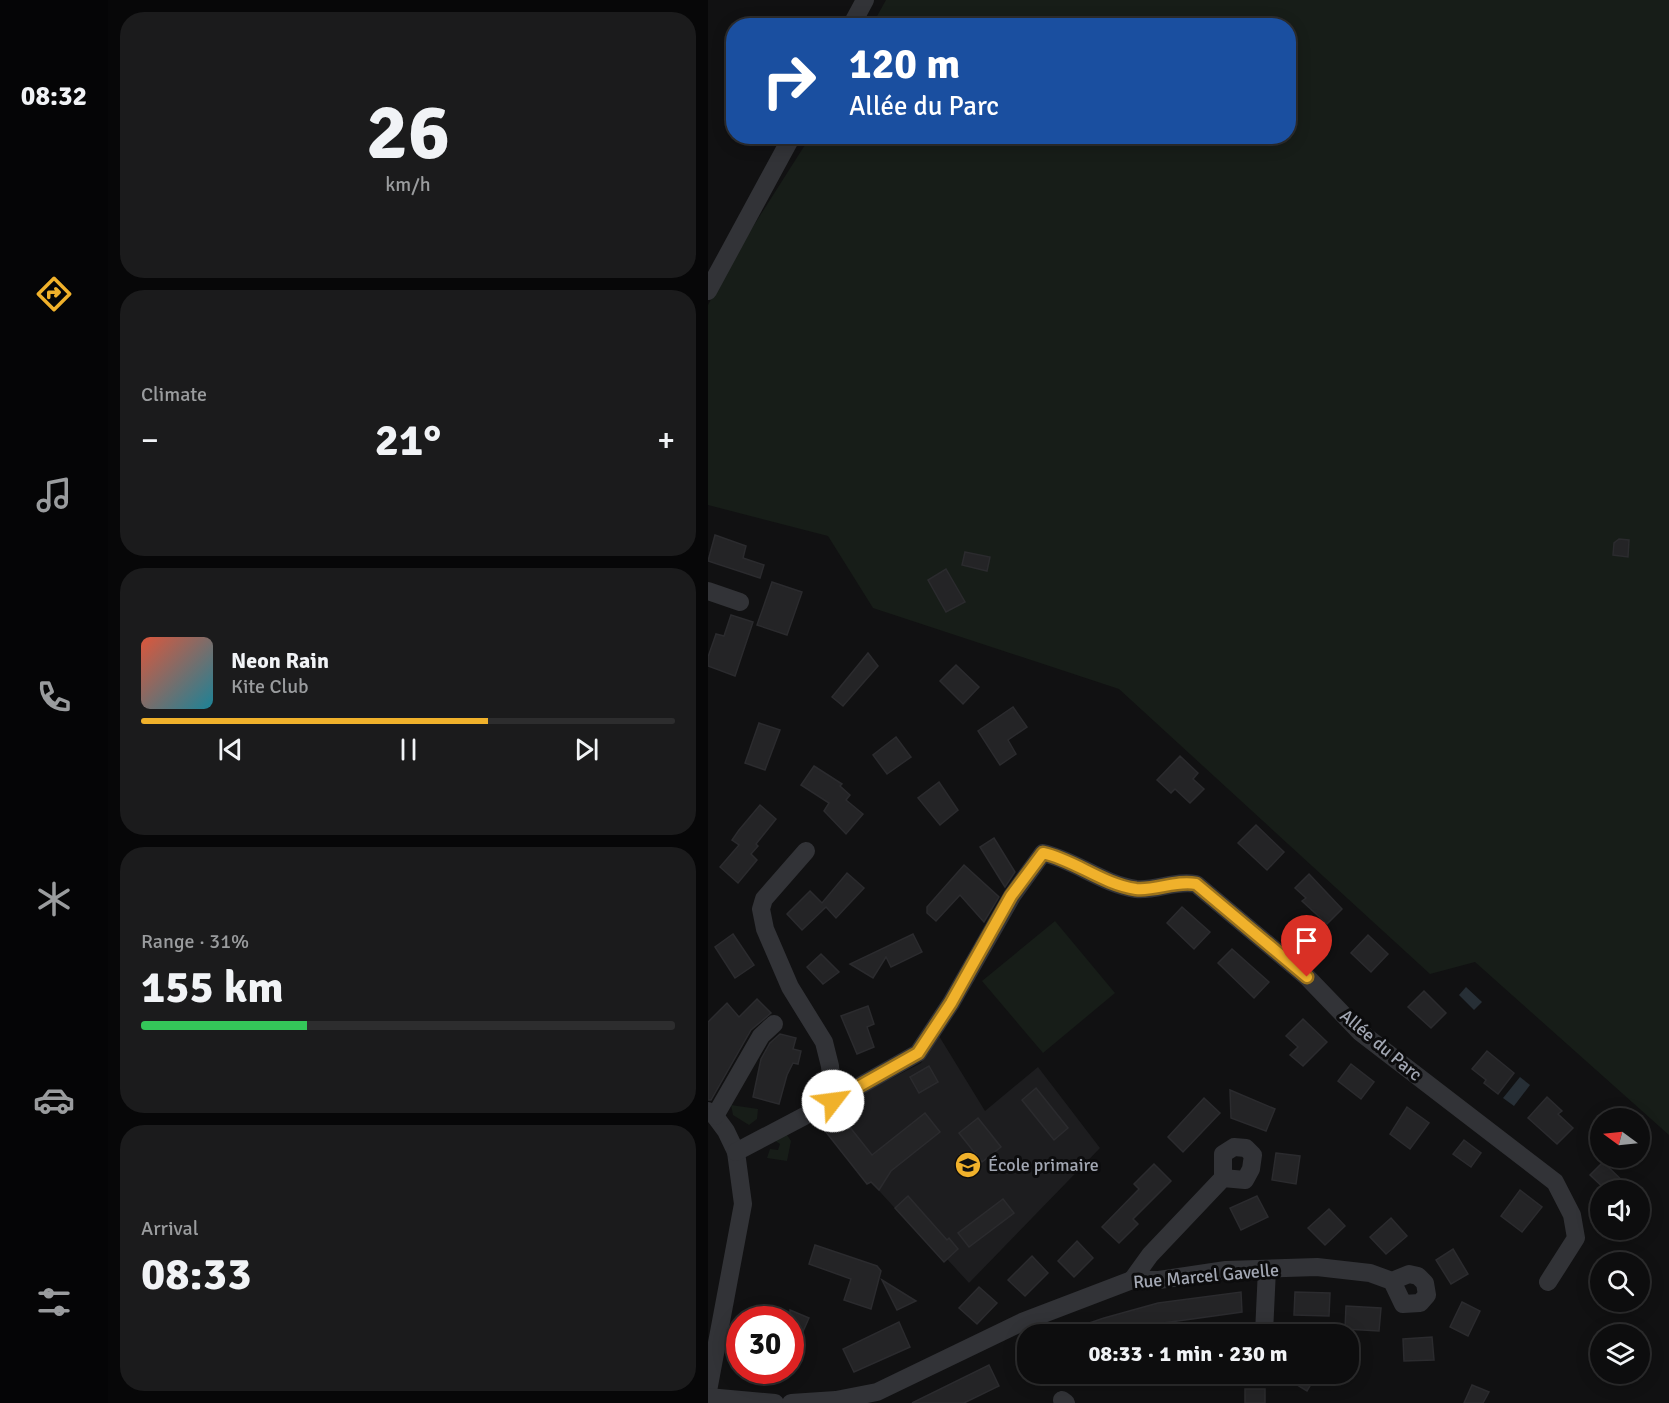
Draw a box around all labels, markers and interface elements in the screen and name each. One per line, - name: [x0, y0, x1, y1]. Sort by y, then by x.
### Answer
- text: 120 m: [849, 39, 960, 90]
- icon: right: [750, 42, 828, 120]
- text: 08:32: [21, 80, 87, 113]
- text: 26: [366, 85, 450, 181]
- text: Allée du Parc: [849, 90, 999, 123]
- text: km/h: [385, 172, 431, 197]
- icon: directions: [33, 273, 75, 315]
- text: Climate: [141, 382, 207, 407]
- text: 21°: [375, 413, 441, 468]
- text: −: [141, 420, 159, 461]
- text: +: [657, 420, 675, 461]
- icon: music: [33, 474, 75, 516]
- text: Neon Rain: [231, 647, 329, 674]
- text: Kite Club: [231, 674, 309, 699]
- icon: phone: [33, 676, 75, 718]
- icon: previous: [214, 733, 247, 766]
- icon: pause: [392, 733, 425, 766]
- icon: next: [570, 733, 603, 766]
- icon: climate: [33, 878, 75, 920]
- pin: [1281, 915, 1332, 977]
- icon: arrive: [1290, 924, 1323, 957]
- text: Range · 31%: [141, 929, 249, 954]
- text: 155 km: [141, 960, 284, 1015]
- street label: Allée du Parc: [1336, 1004, 1426, 1086]
- position arrow: [801, 1069, 865, 1133]
- icon: car: [33, 1079, 75, 1121]
- north arrow: [1590, 1108, 1650, 1168]
- map controls: [1590, 1108, 1650, 1384]
- school or university icon: École primaire: [953, 1150, 983, 1180]
- place label: École primaire: [988, 1154, 1099, 1176]
- button: sound: [1590, 1180, 1650, 1240]
- text: Arrival: [141, 1216, 199, 1241]
- text: 08:33: [141, 1247, 251, 1302]
- button: search: [1590, 1252, 1650, 1312]
- street label: Rue Marcel Gavelle: [1132, 1259, 1280, 1293]
- icon: filters: [33, 1281, 75, 1323]
- speed limit sign: 30: [726, 1306, 804, 1384]
- button: layers: [1590, 1324, 1650, 1384]
- text: 08:33 · 1 min · 230 m: [1088, 1340, 1288, 1367]

